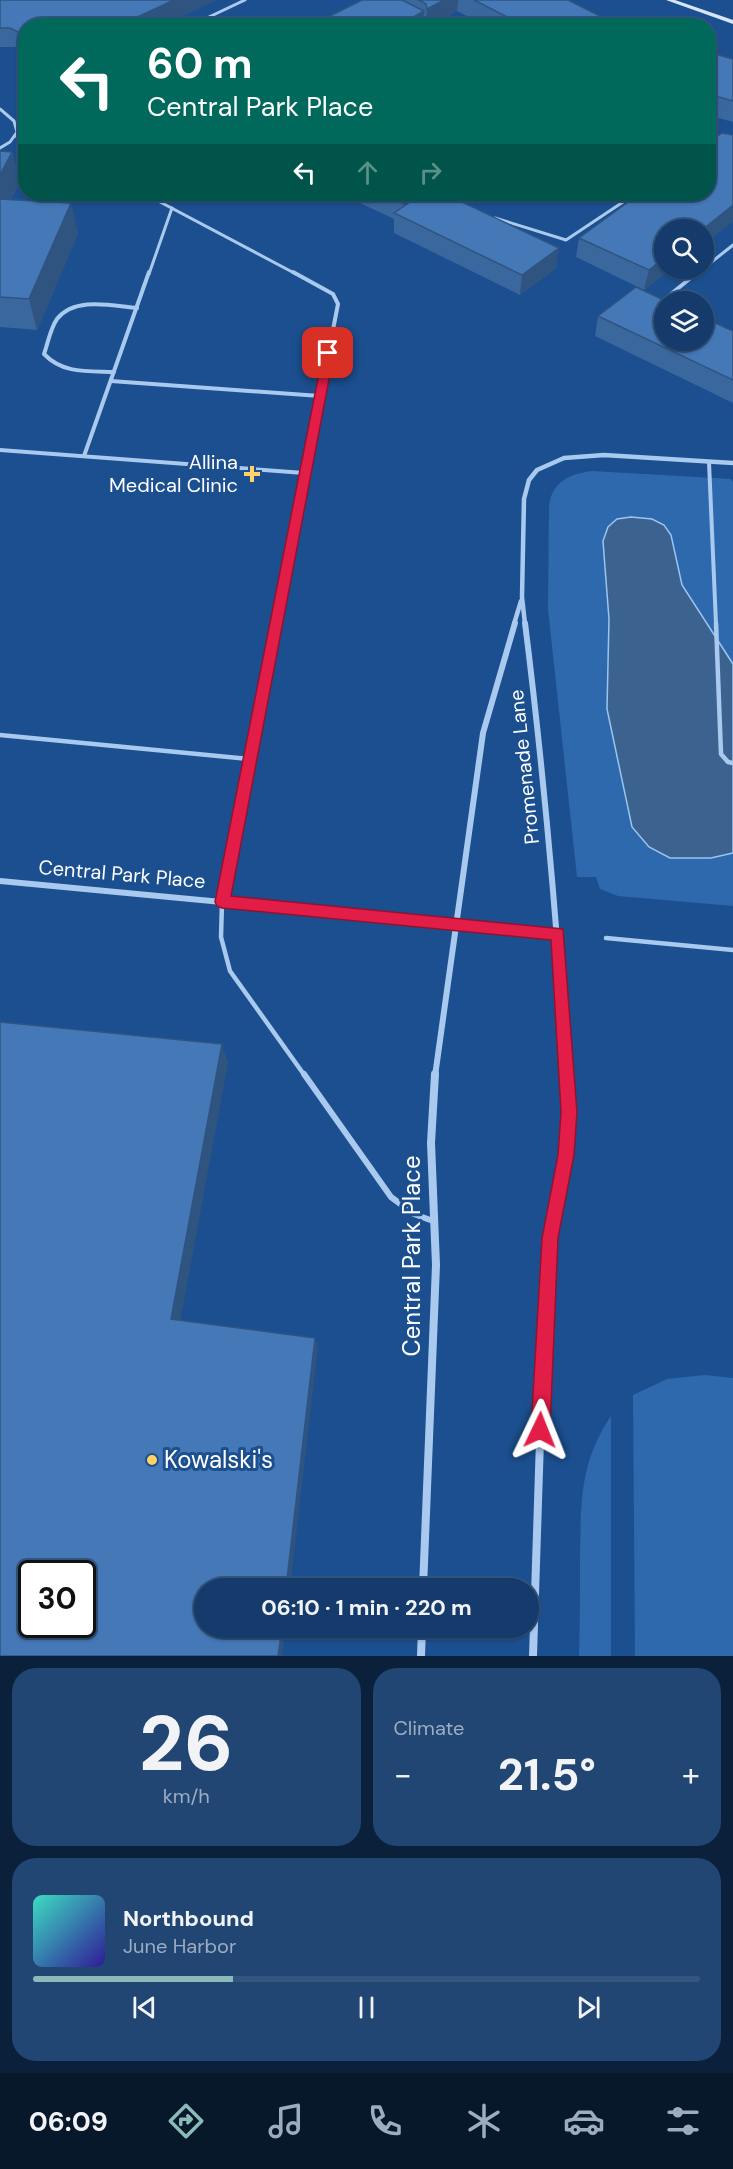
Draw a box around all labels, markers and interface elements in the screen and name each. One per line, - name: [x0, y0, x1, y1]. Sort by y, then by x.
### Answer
- text: 60 m: [147, 36, 253, 91]
- icon: left: [48, 42, 126, 120]
- text: Central Park Place: [147, 89, 373, 124]
- icon: left: [288, 156, 321, 189]
- icon: ahead: [351, 156, 384, 189]
- icon: right: [414, 156, 447, 189]
- map controls: [654, 219, 714, 351]
- button: search: [654, 219, 714, 279]
- button: layers: [654, 291, 714, 351]
- pin: [302, 327, 353, 378]
- icon: arrive: [311, 336, 344, 369]
- place label: Allina Medical Clinic: [109, 449, 238, 498]
- marker: Allina Medical Clinic: [243, 465, 261, 483]
- street label: Promenade Lane: [503, 688, 545, 846]
- street label: Central Park Place: [37, 854, 207, 894]
- street label: Central Park Place: [396, 1155, 427, 1357]
- position arrow: [508, 1398, 572, 1462]
- place label: Kowalski's: [164, 1444, 273, 1475]
- marker: Kowalski's: [145, 1453, 159, 1467]
- speed limit sign: 30: [18, 1560, 96, 1638]
- text: 06:10 · 1 min · 220 m: [261, 1593, 472, 1622]
- text: 26: [139, 1693, 233, 1794]
- text: Climate: [394, 1715, 464, 1741]
- text: 21.5°: [498, 1745, 596, 1804]
- text: −: [394, 1753, 412, 1796]
- text: +: [682, 1753, 700, 1796]
- text: km/h: [163, 1783, 210, 1809]
- text: Northbound: [123, 1904, 254, 1933]
- text: June Harbor: [123, 1933, 236, 1959]
- icon: previous: [128, 1991, 161, 2024]
- icon: pause: [350, 1991, 383, 2024]
- icon: next: [572, 1991, 605, 2024]
- icon: directions: [165, 2100, 207, 2142]
- icon: music: [265, 2100, 307, 2142]
- icon: phone: [364, 2100, 406, 2142]
- icon: climate: [463, 2100, 505, 2142]
- icon: car: [563, 2100, 605, 2142]
- icon: filters: [662, 2100, 704, 2142]
- text: 06:09: [29, 2104, 108, 2139]

